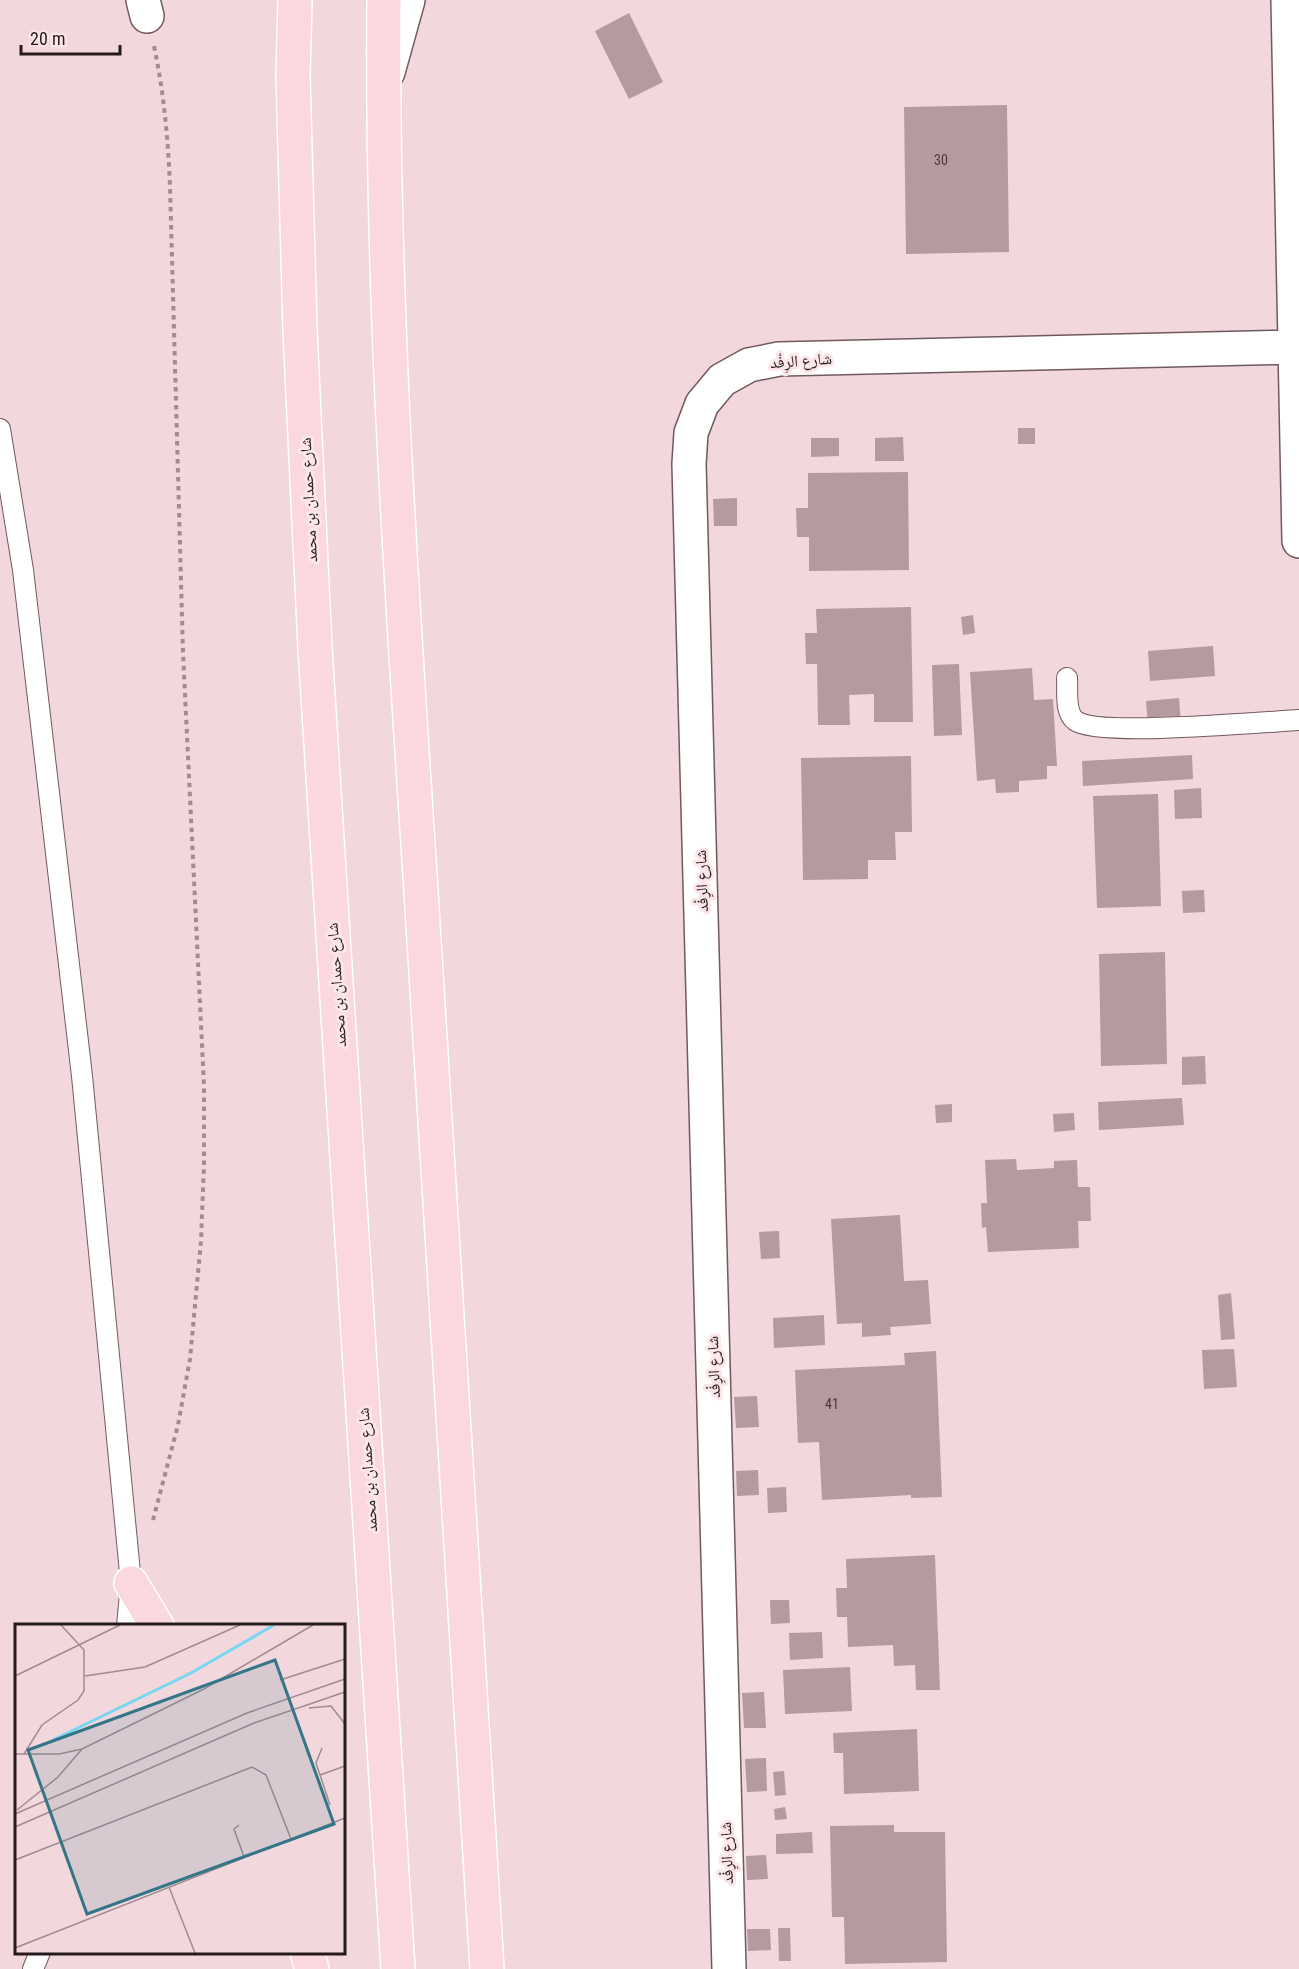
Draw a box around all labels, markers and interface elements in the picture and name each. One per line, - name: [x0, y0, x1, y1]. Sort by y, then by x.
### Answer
- scale bar: [21, 18, 120, 56]
- text: 20 m: [30, 28, 65, 49]
- house number: 30: [934, 152, 948, 168]
- street label: شارع الرِفْد: [769, 349, 833, 375]
- street label: شارع حمدان بن محمد: [296, 437, 322, 563]
- street label: شارع الرِفْد: [691, 850, 715, 912]
- street label: شارع حمدان بن محمد: [323, 922, 351, 1048]
- street label: شارع الرِفْد: [703, 1336, 727, 1398]
- house number: 41: [825, 1396, 839, 1412]
- street label: شارع حمدان بن محمد: [354, 1407, 382, 1533]
- inset map: [15, 1624, 345, 1954]
- street label: شارع الرِفْد: [716, 1822, 740, 1884]

